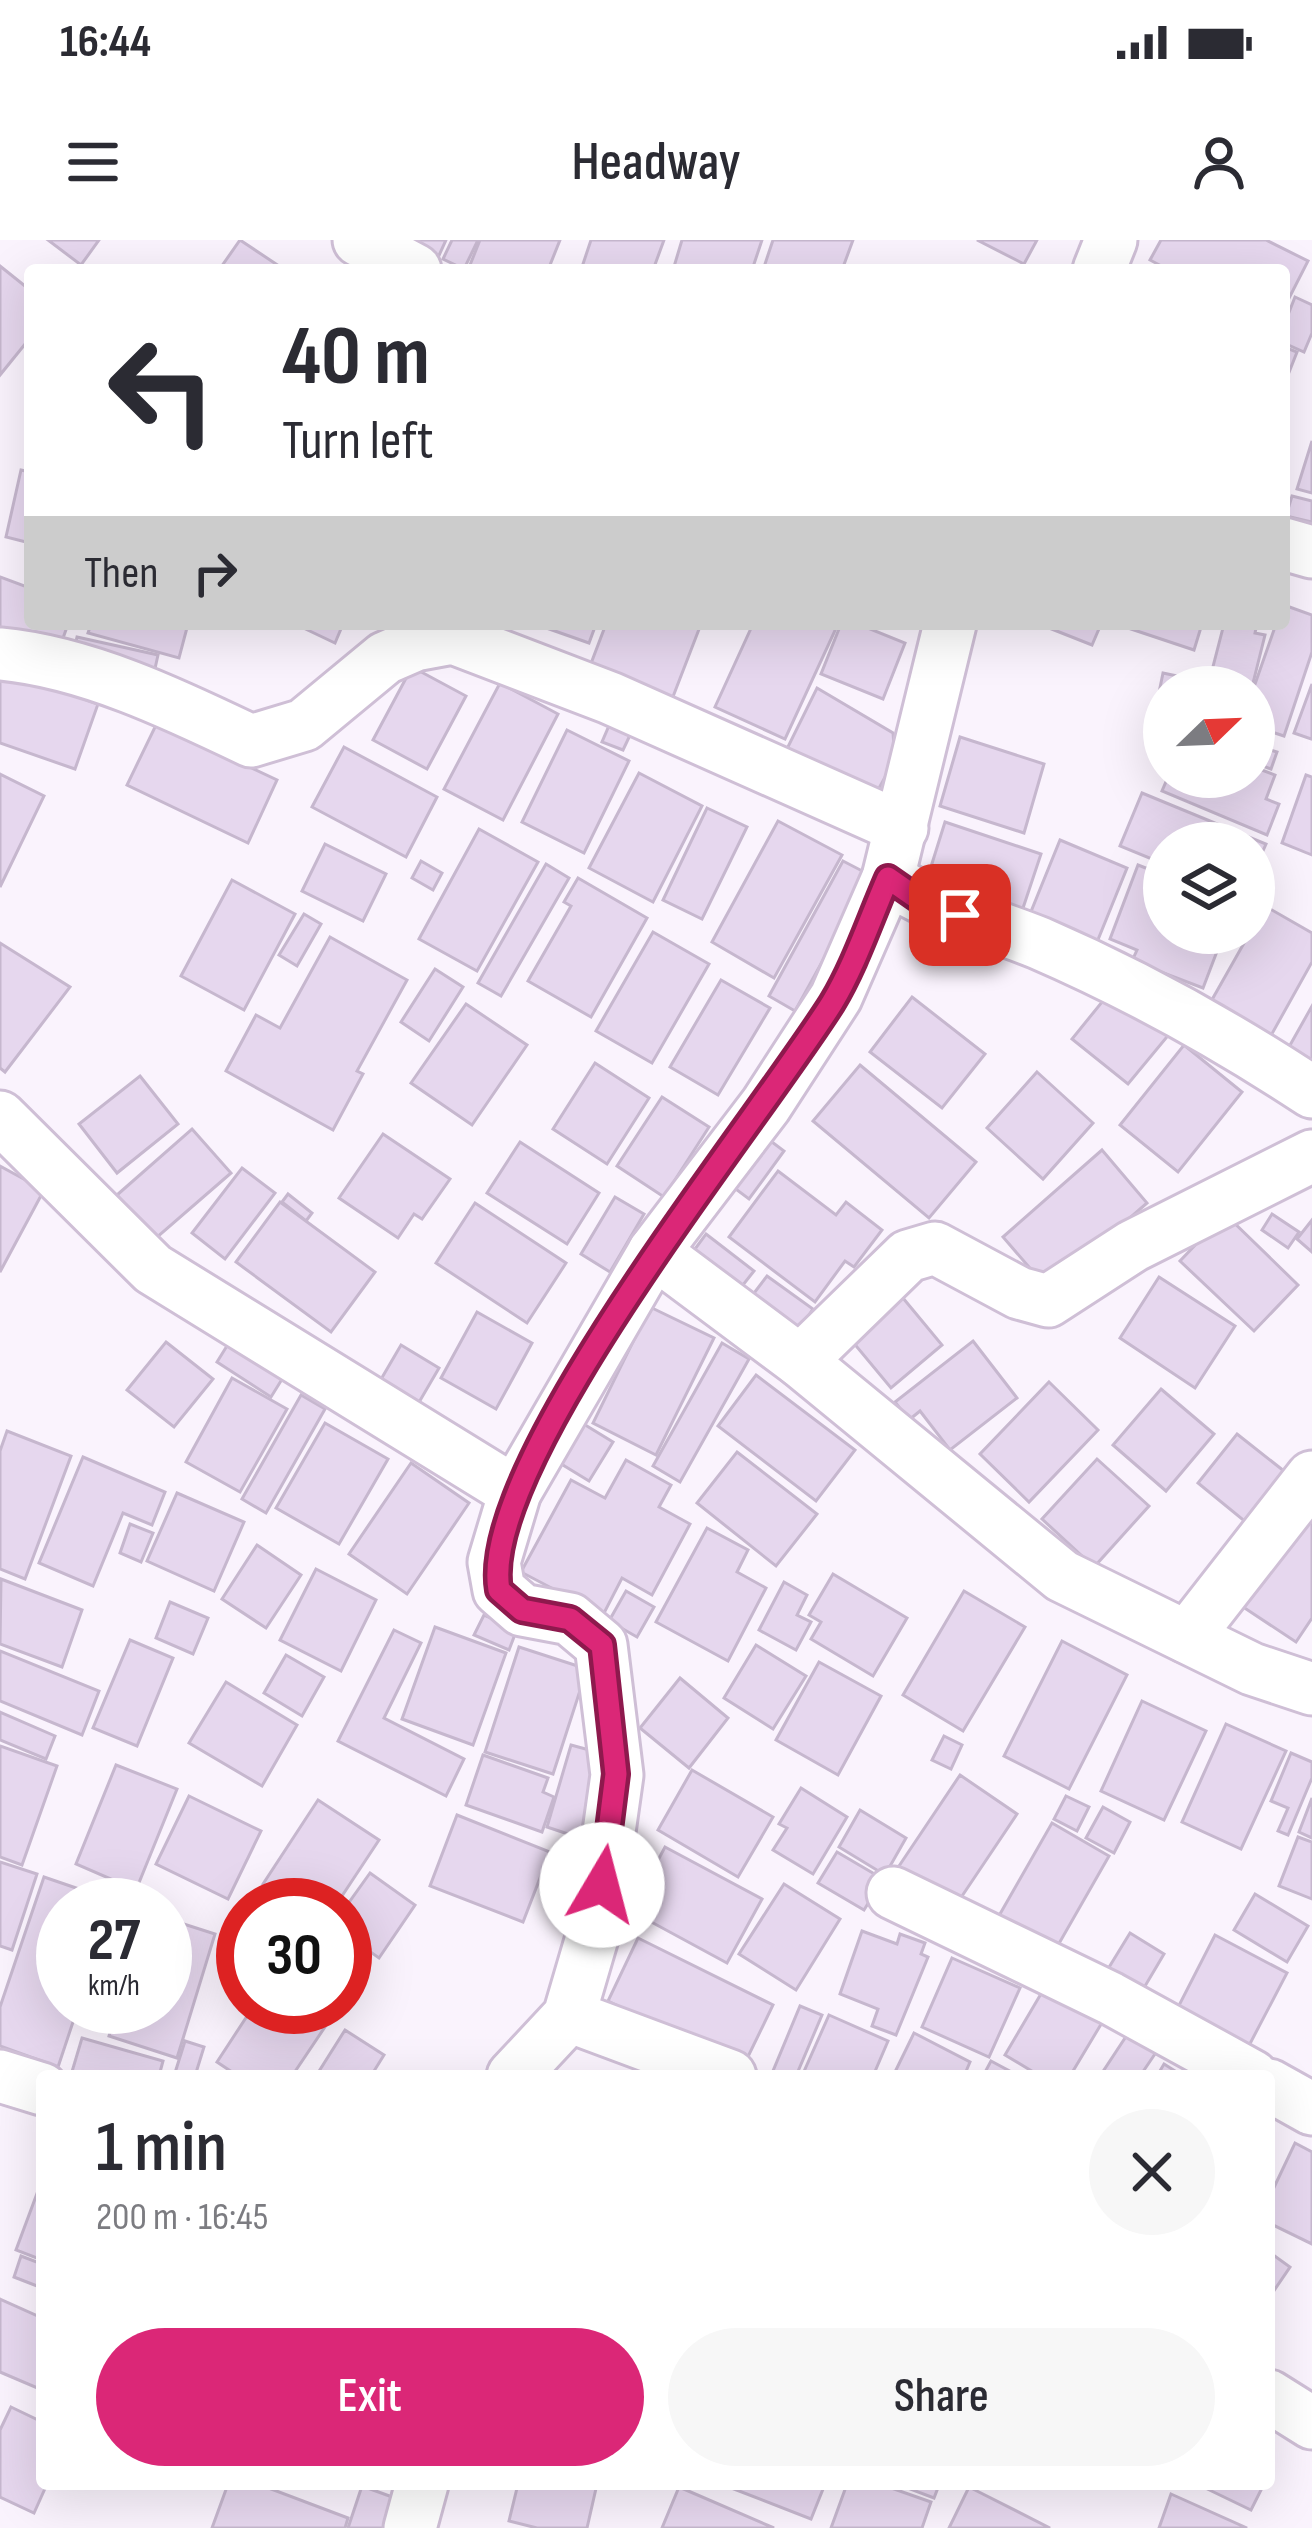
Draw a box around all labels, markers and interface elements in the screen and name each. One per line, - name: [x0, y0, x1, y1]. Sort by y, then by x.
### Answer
- text: 16:44: [60, 15, 151, 70]
- icon: menu: [60, 129, 126, 195]
- icon: person: [1186, 129, 1252, 195]
- text: Headway: [571, 130, 741, 195]
- text: 40 m: [282, 307, 430, 408]
- icon: left: [84, 312, 240, 468]
- text: Turn left: [282, 409, 434, 474]
- icon: right: [182, 540, 248, 606]
- text: Then: [84, 546, 158, 601]
- north arrow: [1143, 666, 1275, 798]
- map controls: [1143, 666, 1275, 954]
- button: layers: [1143, 822, 1275, 954]
- pin: [909, 864, 1011, 966]
- icon: arrive: [927, 882, 993, 948]
- position arrow: [539, 1822, 665, 1948]
- speed limit sign: 30: [216, 1878, 372, 2034]
- text: 27: [88, 1905, 140, 1977]
- text: km/h: [88, 1968, 140, 2004]
- text: 1 min: [96, 2105, 227, 2192]
- button: close: [1089, 2109, 1215, 2235]
- text: 200 m · 16:45: [96, 2194, 268, 2241]
- button: Exit: [96, 2328, 644, 2466]
- button: Share: [668, 2328, 1215, 2466]

